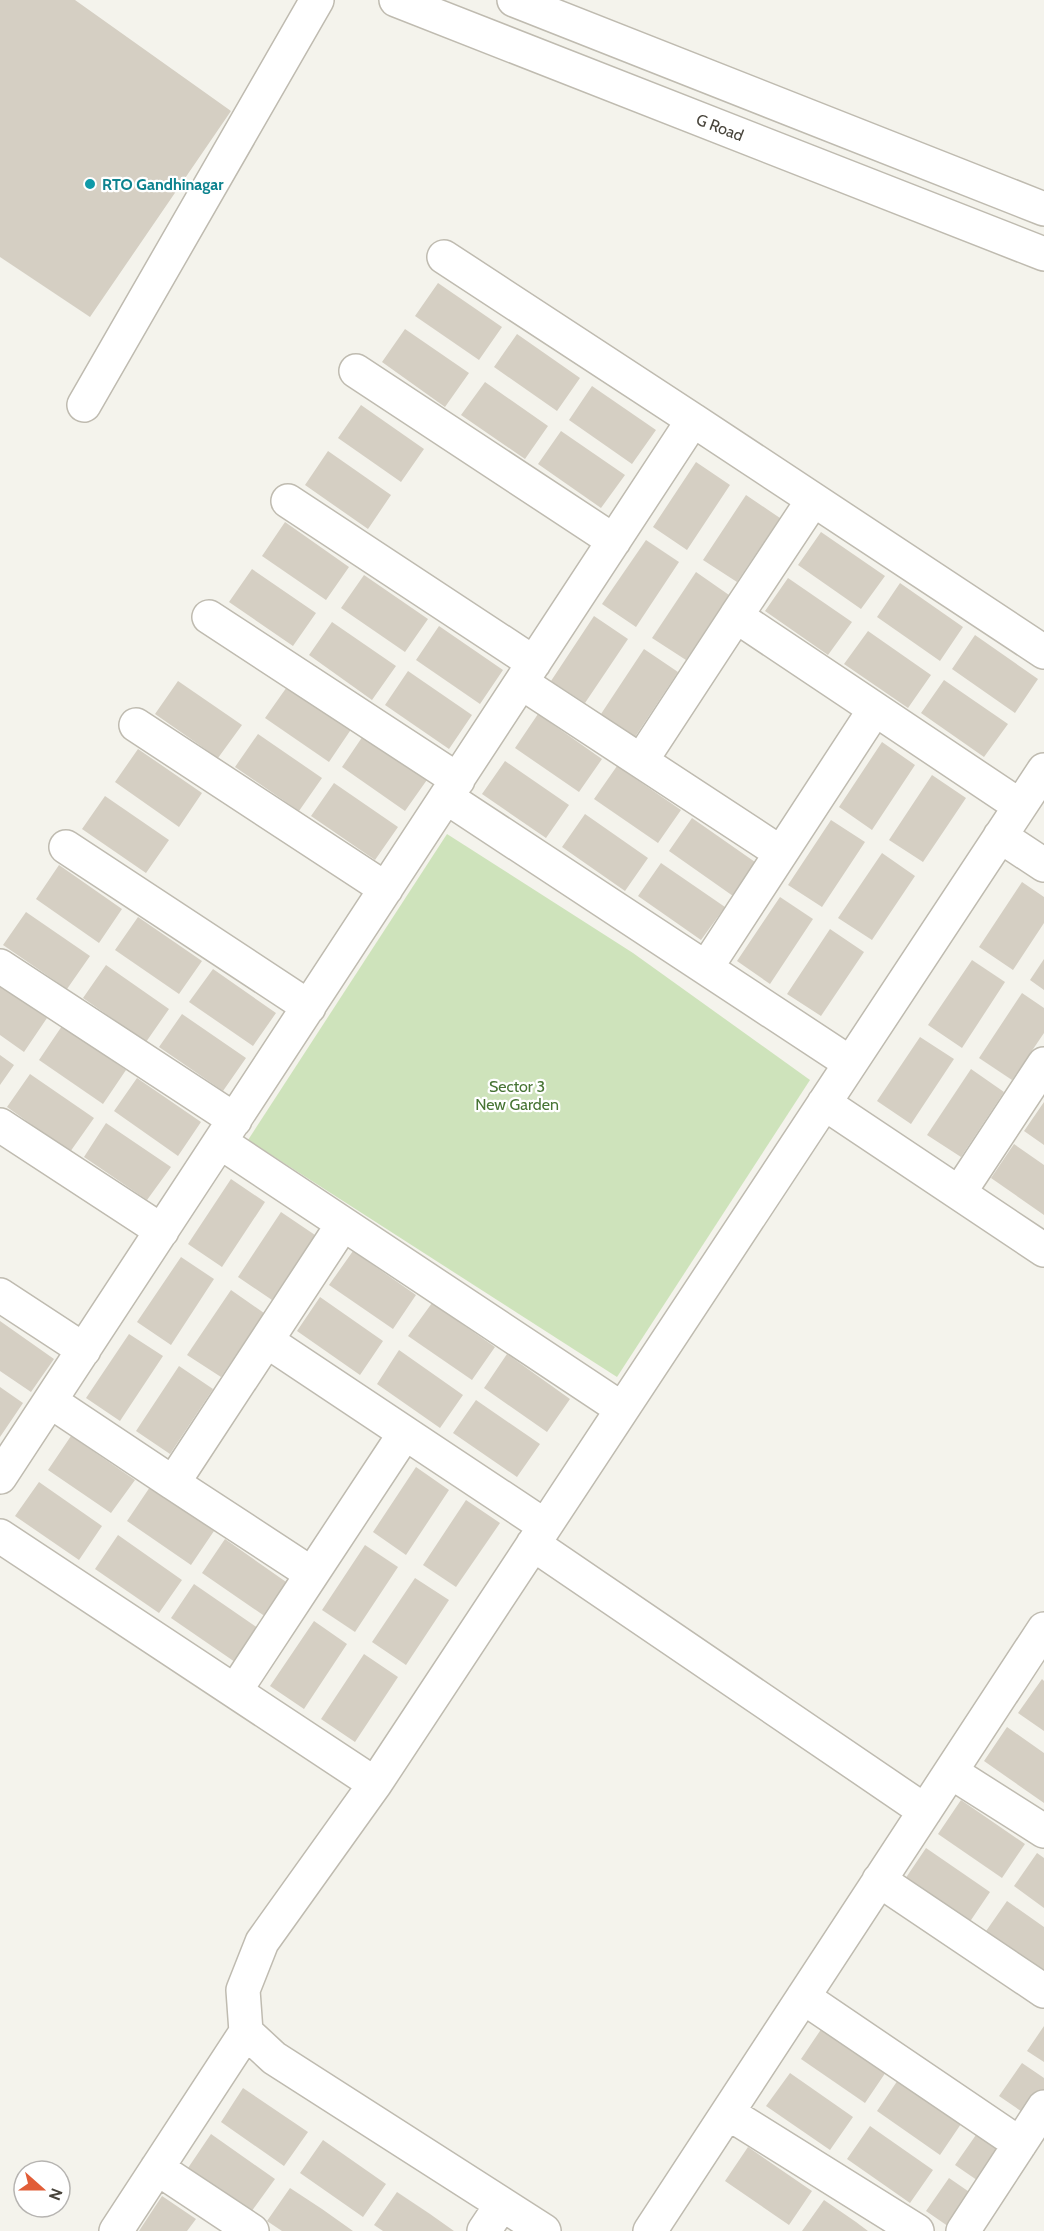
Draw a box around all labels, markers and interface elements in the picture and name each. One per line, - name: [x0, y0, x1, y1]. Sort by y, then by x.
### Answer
- street label: G Road: [694, 110, 746, 145]
- place label: RTO Gandhinagar: [102, 175, 224, 194]
- marker: RTO Gandhinagar: [83, 177, 97, 191]
- park label: Sector 3 New Garden: [475, 1077, 559, 1114]
- north arrow: [12, 2159, 72, 2219]
- text: N: [45, 2186, 66, 2203]

